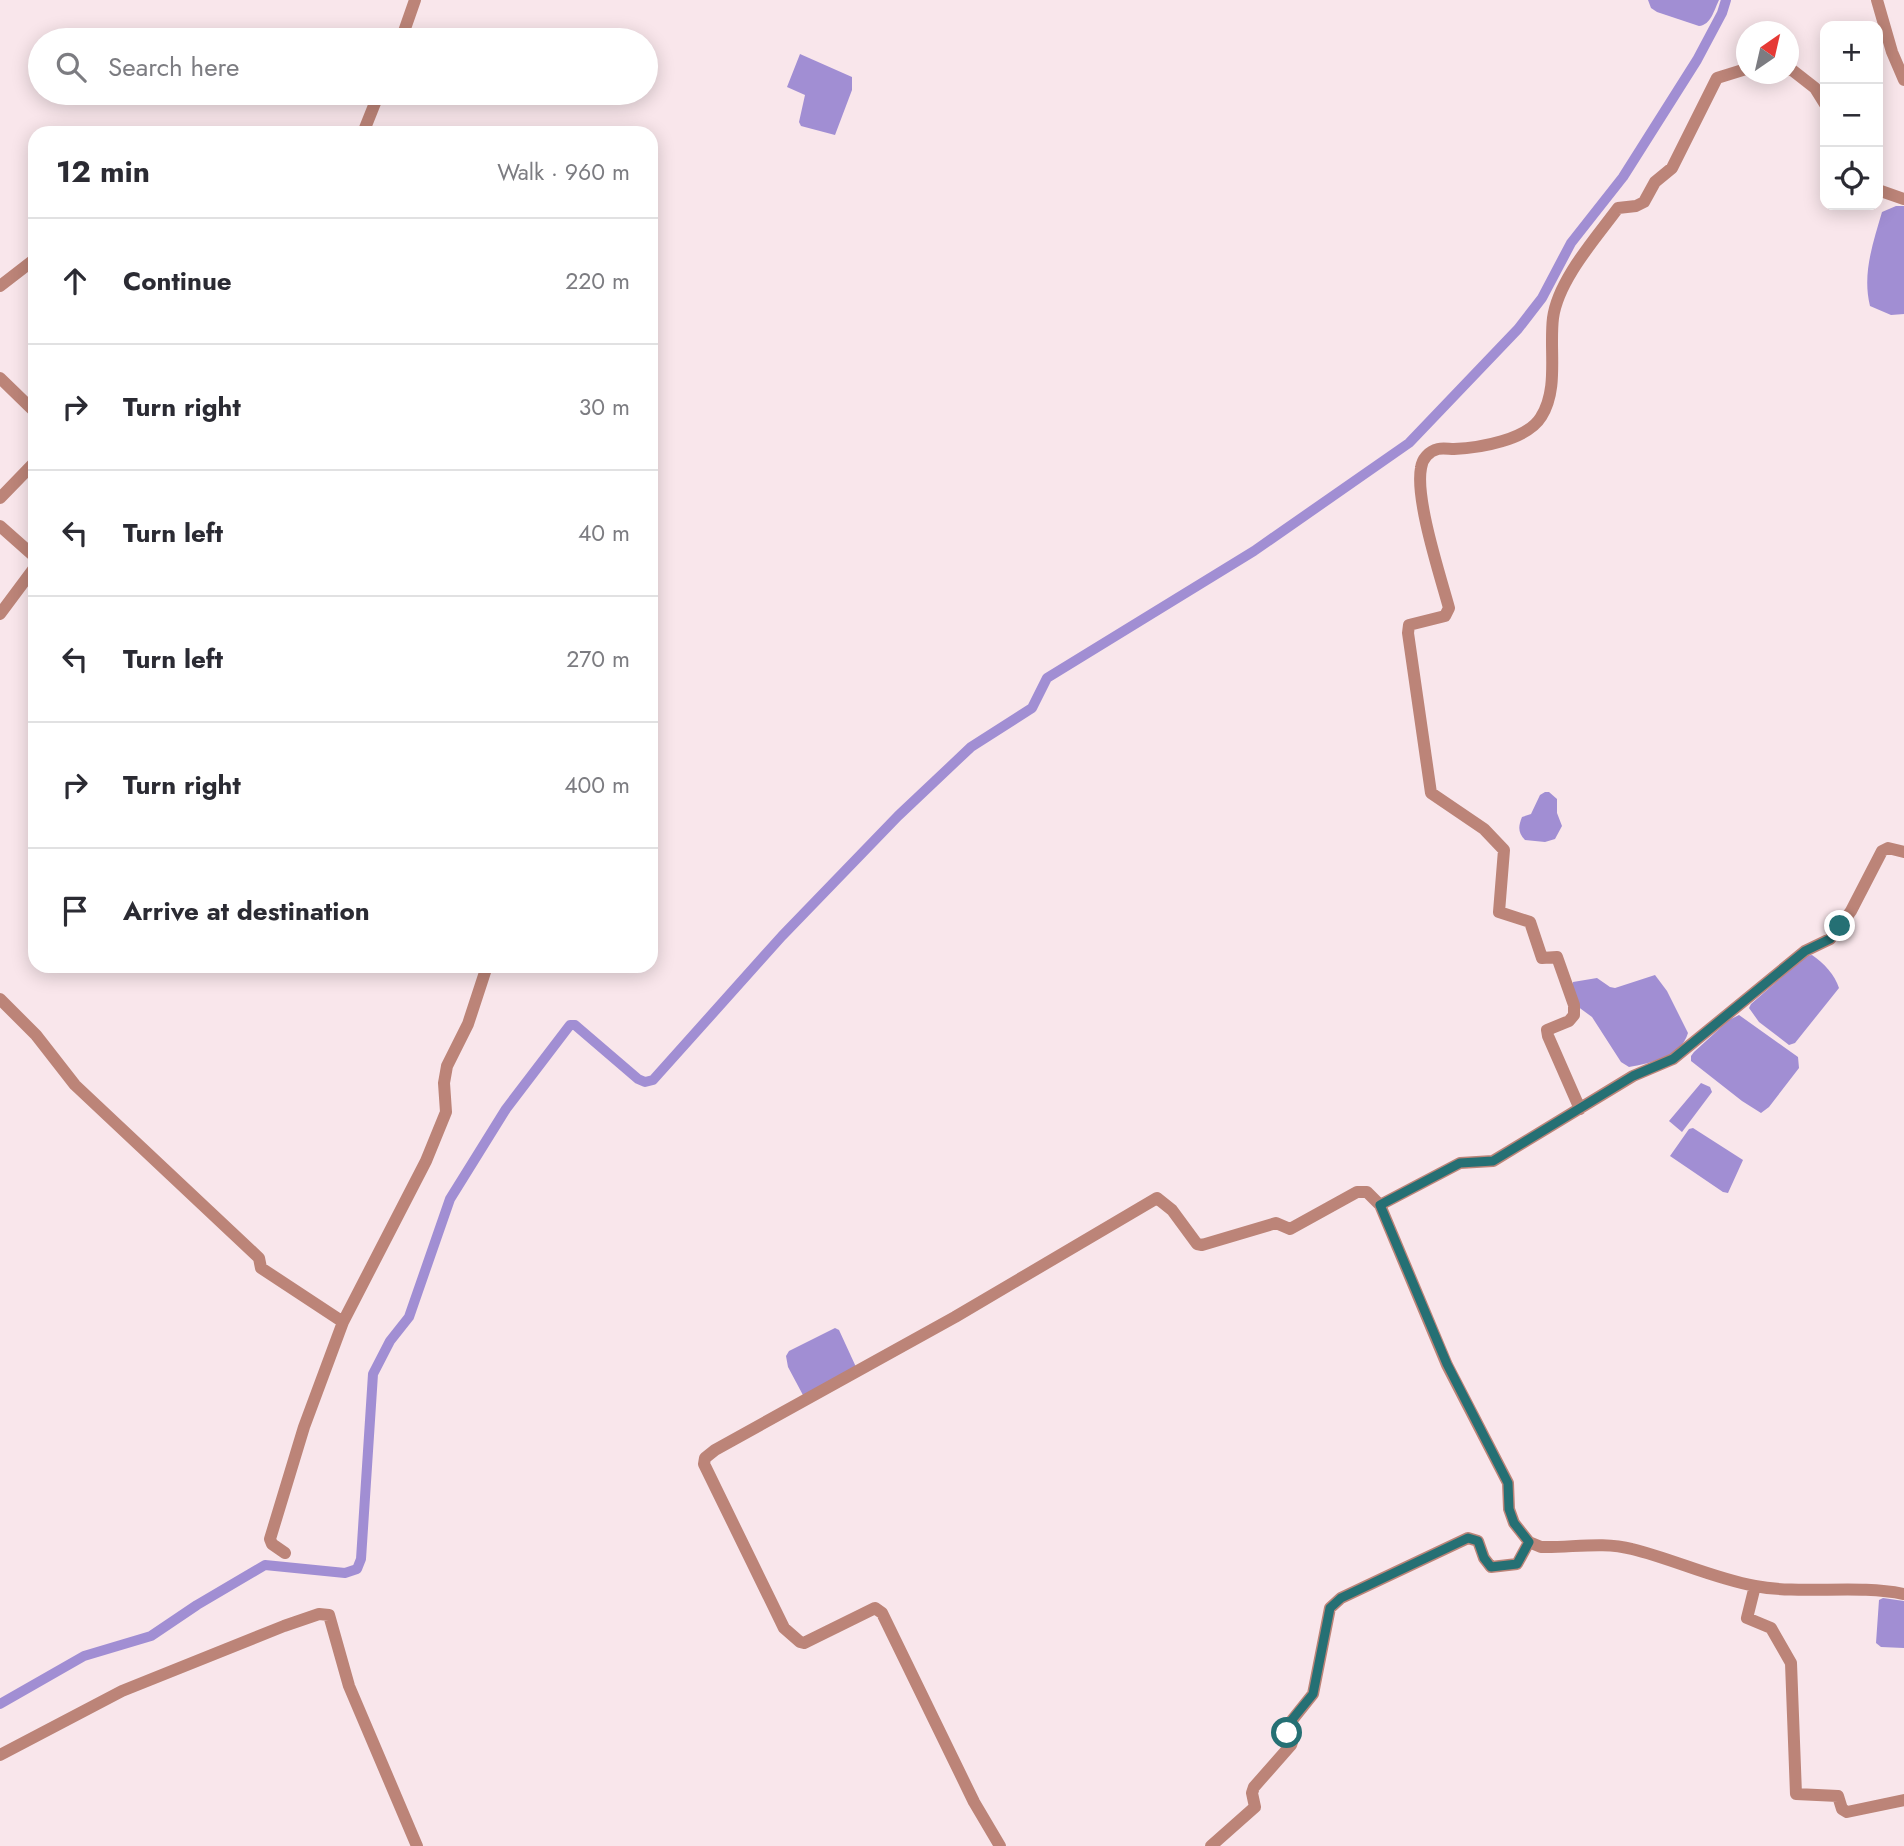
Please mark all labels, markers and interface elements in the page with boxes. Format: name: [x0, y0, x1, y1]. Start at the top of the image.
north arrow: [1736, 21, 1799, 84]
map controls: [1820, 21, 1883, 210]
button: +: [1820, 21, 1883, 84]
search box: [28, 28, 658, 105]
icon: search: [52, 48, 90, 86]
text: Search here: [108, 48, 240, 86]
button: −: [1820, 84, 1883, 147]
button: locate: [1820, 147, 1883, 210]
text: 12 min: [56, 150, 150, 193]
text: Walk · 960 m: [497, 155, 630, 189]
icon: ahead: [56, 262, 94, 300]
text: Continue: [123, 262, 232, 300]
text: 220 m: [565, 264, 630, 298]
icon: right: [56, 388, 94, 426]
text: Turn right: [123, 388, 241, 426]
text: 30 m: [579, 390, 630, 424]
icon: left: [56, 514, 94, 552]
text: Turn left: [123, 514, 223, 552]
text: 40 m: [578, 516, 630, 550]
icon: left: [56, 640, 94, 678]
text: Turn left: [123, 640, 223, 678]
text: 270 m: [566, 642, 630, 676]
icon: right: [56, 766, 94, 804]
text: Turn right: [123, 766, 241, 804]
text: 400 m: [564, 768, 630, 802]
icon: arrive: [56, 892, 94, 930]
text: Arrive at destination: [123, 892, 370, 930]
route end: [1824, 910, 1855, 941]
route start: [1271, 1717, 1302, 1748]

